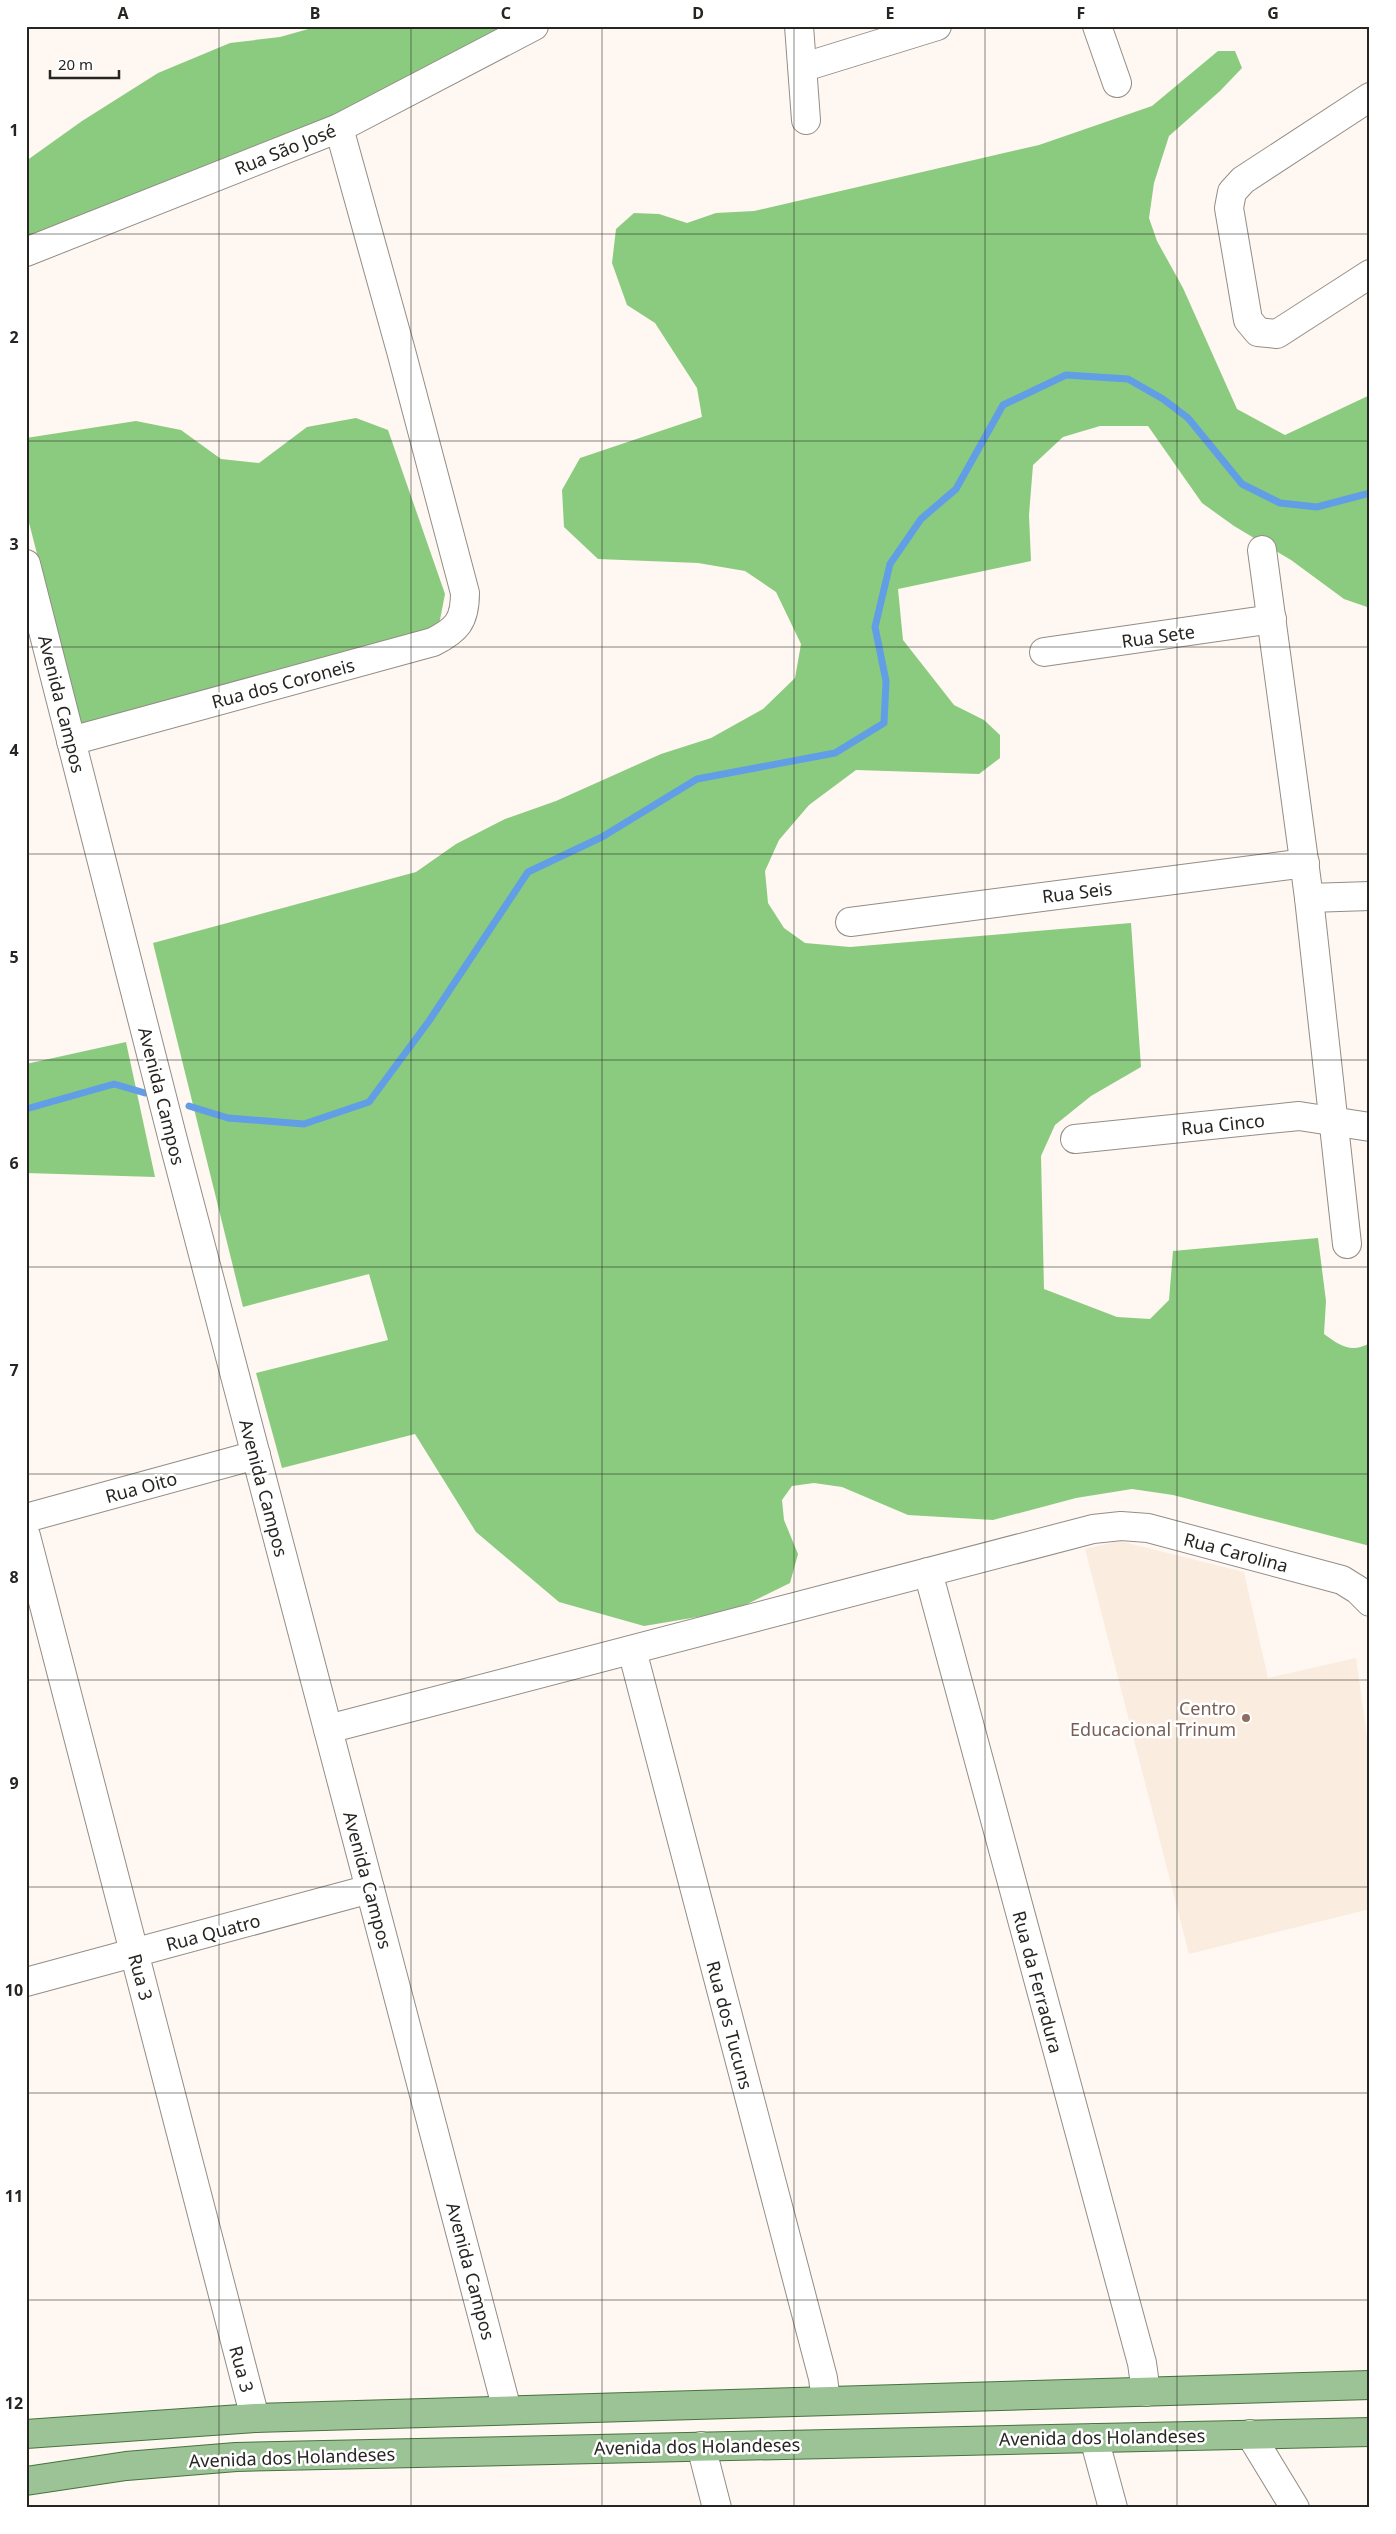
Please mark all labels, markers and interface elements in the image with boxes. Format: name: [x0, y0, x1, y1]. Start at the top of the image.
text: A: [117, 2, 129, 24]
text: B: [310, 2, 320, 24]
text: C: [501, 2, 511, 24]
text: D: [692, 2, 704, 24]
text: E: [886, 2, 895, 24]
text: F: [1077, 2, 1085, 24]
text: G: [1267, 2, 1279, 24]
scale bar: [50, 48, 119, 80]
text: 20 m: [58, 54, 93, 74]
street label: Rua São José: [231, 118, 339, 180]
text: 1: [9, 119, 19, 141]
text: 2: [9, 326, 19, 348]
text: 3: [9, 533, 19, 555]
street label: Rua Sete: [1120, 619, 1196, 653]
street label: Avenida Campos: [33, 633, 91, 775]
street label: Rua dos Coroneis: [209, 652, 357, 714]
text: 4: [9, 739, 19, 761]
street label: Rua Seis: [1041, 876, 1113, 908]
text: 5: [9, 946, 19, 968]
street label: Avenida Campos: [133, 1025, 191, 1167]
street label: Rua Cinco: [1180, 1108, 1266, 1140]
text: 6: [9, 1152, 19, 1174]
text: 7: [9, 1359, 19, 1381]
street label: Avenida Campos: [234, 1417, 294, 1559]
street label: Rua Oito: [103, 1466, 179, 1508]
street label: Rua Carolina: [1181, 1527, 1291, 1577]
text: 8: [9, 1566, 19, 1588]
place label: Centro Educacional Trinum: [1070, 1696, 1236, 1741]
marker: Centro Educacional Trinum: [1240, 1712, 1252, 1724]
text: 9: [9, 1772, 19, 1794]
street label: Avenida Campos: [338, 1809, 398, 1951]
street label: Rua Quatro: [163, 1908, 263, 1956]
street label: Rua da Ferradura: [1007, 1908, 1069, 2056]
street label: Rua 3: [123, 1951, 159, 2003]
street label: Rua dos Tucuns: [701, 1958, 759, 2092]
text: 10: [5, 1979, 23, 2001]
text: 11: [5, 2185, 23, 2207]
street label: Avenida Campos: [441, 2200, 501, 2342]
street label: Rua 3: [224, 2343, 260, 2395]
text: 12: [5, 2392, 23, 2414]
street label: Avenida dos Holandeses: [999, 2423, 1205, 2451]
street label: Avenida dos Holandeses: [594, 2432, 800, 2460]
street label: Avenida dos Holandeses: [188, 2441, 396, 2473]

